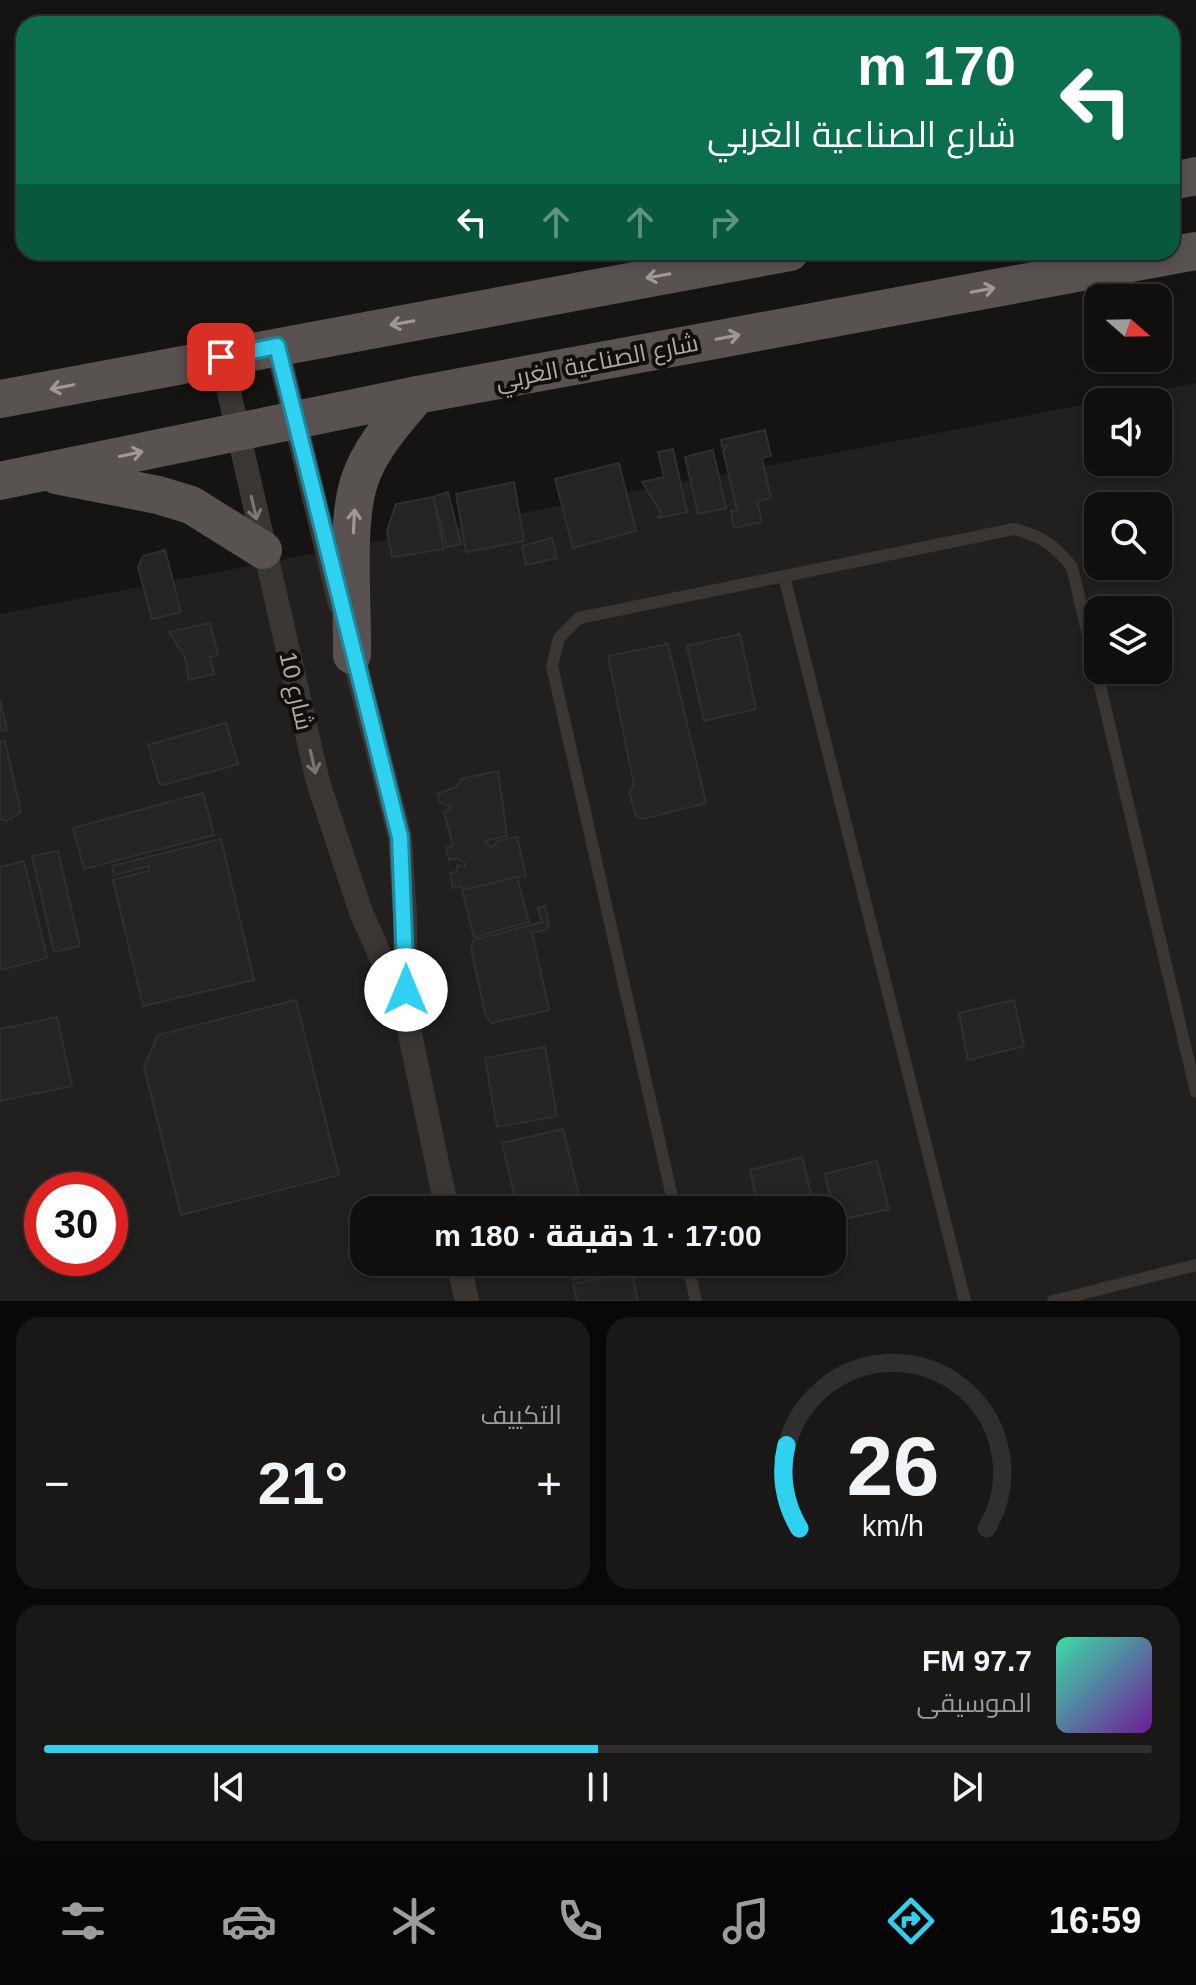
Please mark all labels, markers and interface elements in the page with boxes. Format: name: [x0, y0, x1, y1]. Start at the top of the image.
text: 170 m: [857, 34, 1016, 97]
icon: left: [1044, 48, 1148, 152]
text: شارع الصناعية الغربي: [707, 114, 1016, 155]
icon: left: [450, 200, 494, 244]
icon: ahead: [534, 200, 578, 244]
icon: ahead: [618, 200, 662, 244]
icon: right: [702, 200, 746, 244]
one-way arrow: [646, 270, 671, 285]
one-way arrow: [970, 282, 995, 297]
north arrow: [1084, 284, 1172, 372]
map controls: [1084, 284, 1172, 684]
one-way arrow: [390, 316, 415, 331]
pin: [187, 323, 255, 391]
street label: شارع الصناعية الغربي: [493, 329, 702, 400]
one-way arrow: [714, 329, 740, 344]
icon: arrive: [199, 335, 243, 379]
one-way arrow: [50, 380, 75, 395]
button: sound: [1084, 388, 1172, 476]
one-way arrow: [118, 446, 144, 461]
button: search: [1084, 492, 1172, 580]
one-way arrow: [247, 495, 262, 521]
one-way arrow: [347, 508, 362, 535]
button: layers: [1084, 596, 1172, 684]
street label: شارع 10: [271, 649, 319, 734]
one-way arrow: [306, 748, 321, 774]
position arrow: [364, 948, 448, 1032]
speed limit sign: 30: [24, 1172, 128, 1276]
text: 17:00 · 1 دقيقة · 180 m: [434, 1219, 762, 1252]
text: التكييف: [480, 1400, 562, 1430]
text: 26: [847, 1420, 939, 1513]
text: 21°: [258, 1450, 348, 1517]
text: −: [44, 1459, 70, 1508]
text: +: [536, 1459, 562, 1508]
text: km/h: [862, 1510, 924, 1542]
text: 97.7 FM: [922, 1644, 1032, 1677]
text: الموسيقى: [917, 1688, 1032, 1718]
icon: previous: [207, 1765, 251, 1809]
icon: pause: [576, 1765, 620, 1809]
icon: next: [945, 1765, 989, 1809]
icon: filters: [55, 1893, 111, 1949]
icon: car: [221, 1893, 277, 1949]
icon: climate: [386, 1893, 442, 1949]
icon: phone: [552, 1893, 608, 1949]
icon: music: [718, 1893, 774, 1949]
icon: directions: [883, 1893, 939, 1949]
text: 16:59: [1049, 1900, 1141, 1941]

